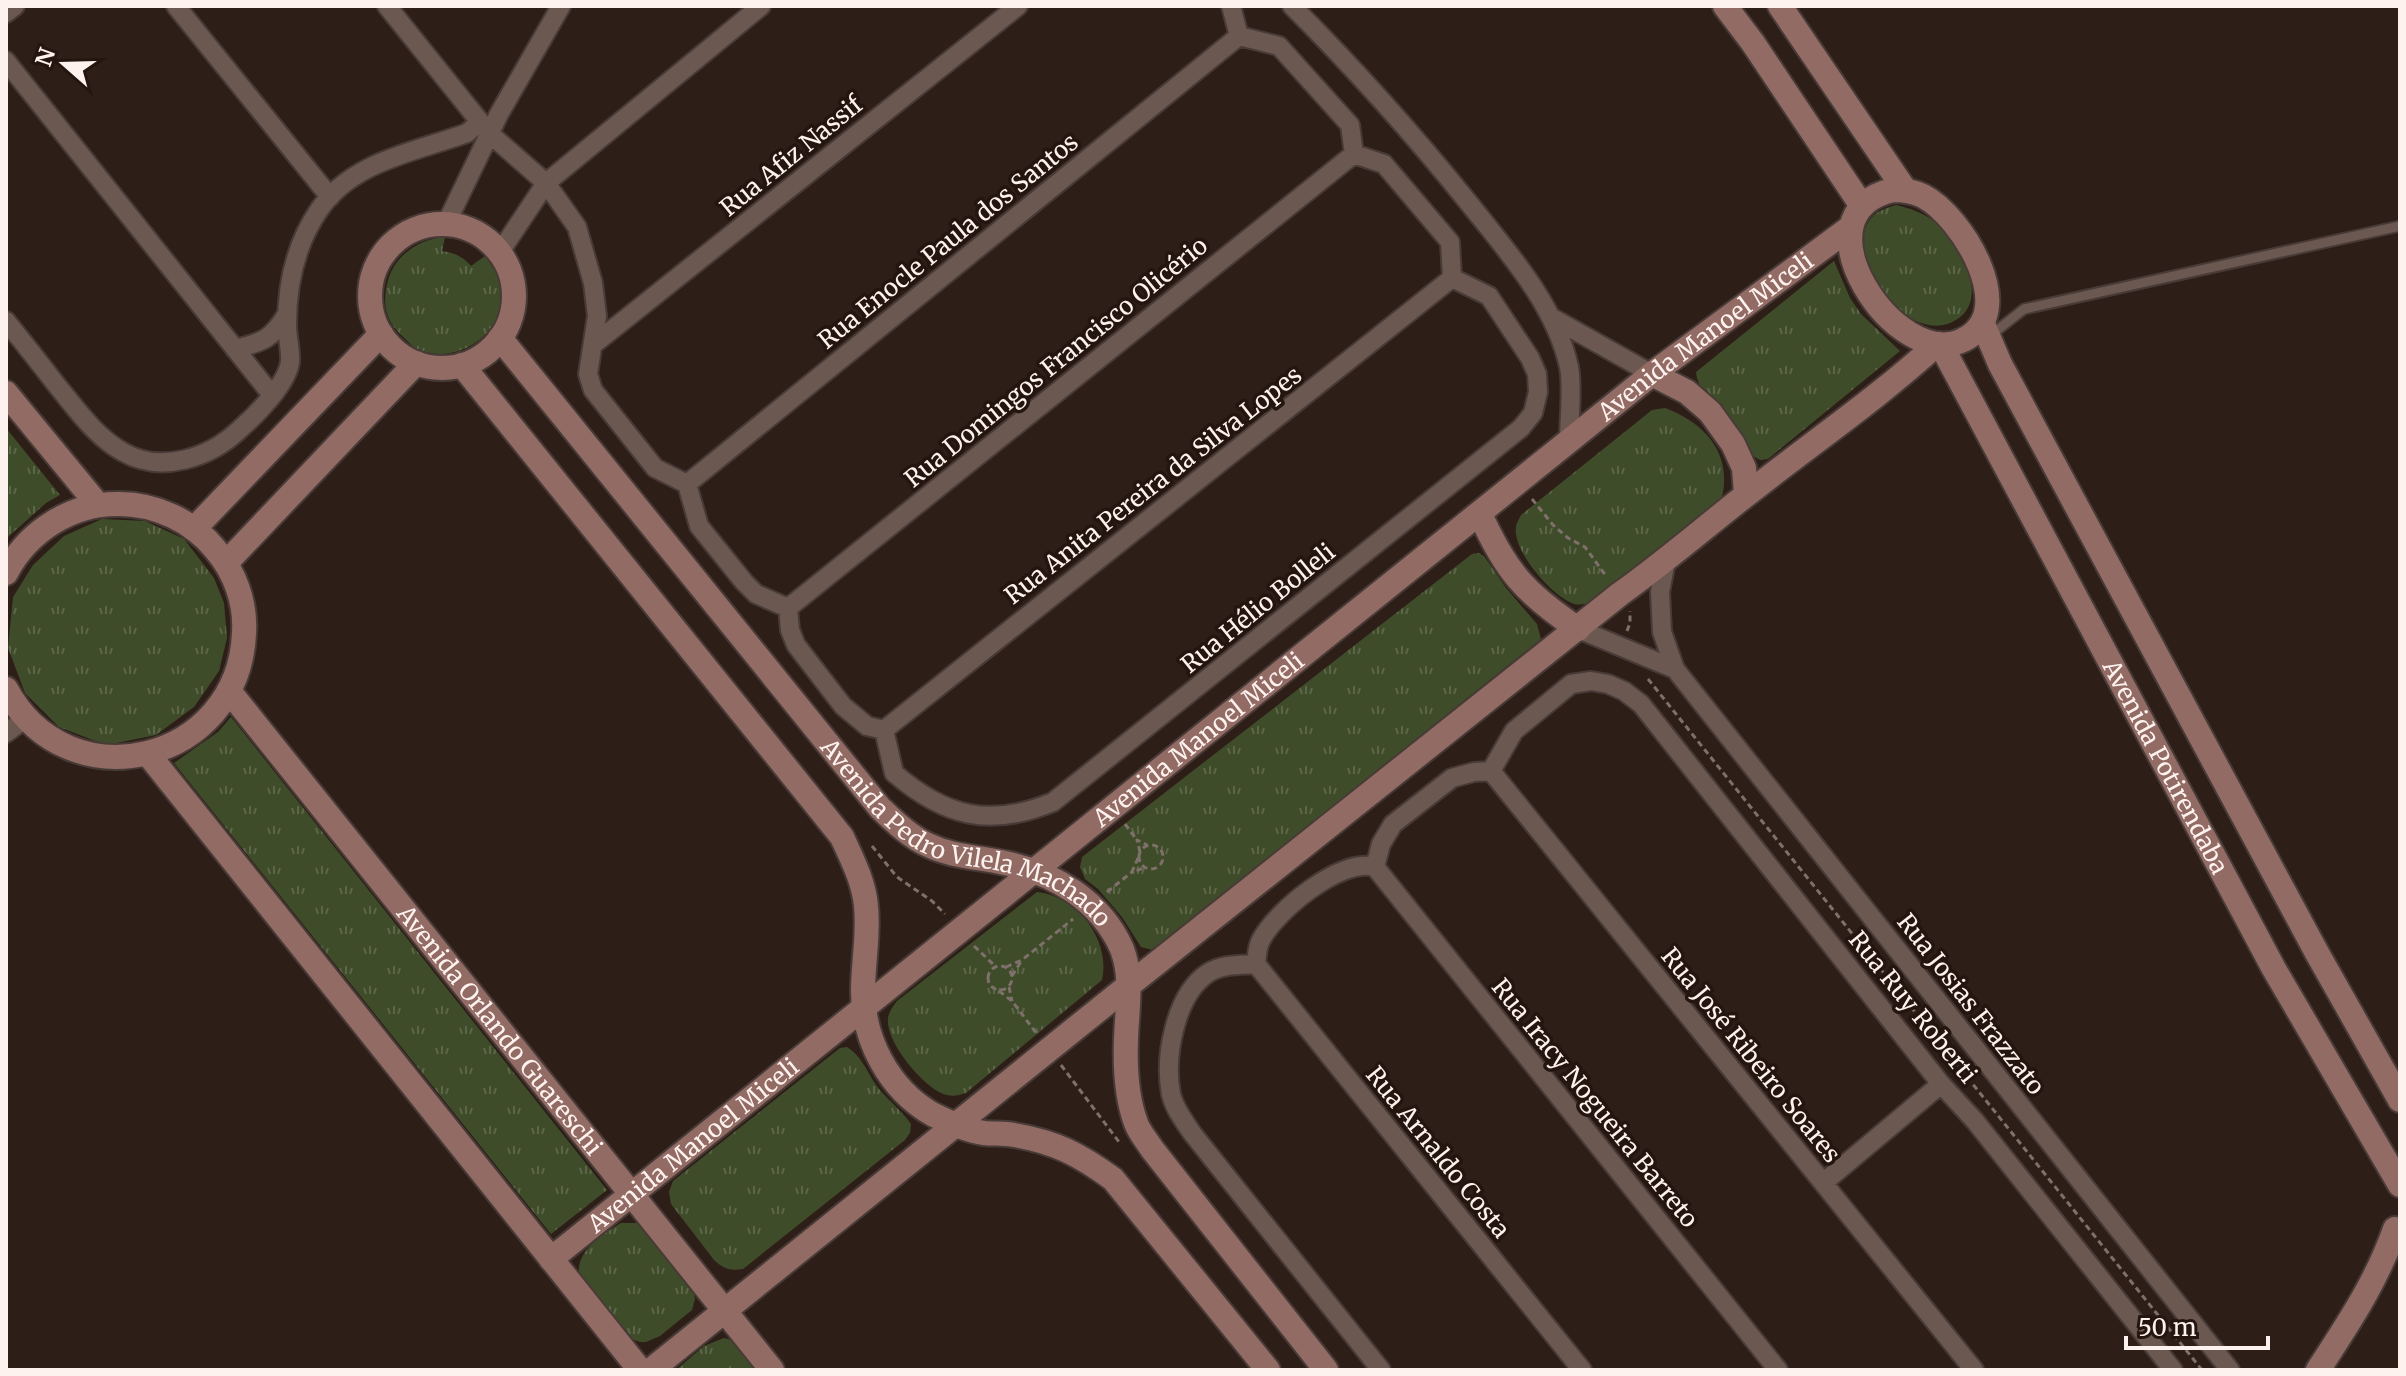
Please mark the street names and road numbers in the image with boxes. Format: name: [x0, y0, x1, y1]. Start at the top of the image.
street label: Rua Afiz Nassif: [714, 89, 869, 223]
street label: Rua Enocle Paula dos Santos: [812, 126, 1084, 356]
street label: Rua Domingos Francisco Olicério: [898, 230, 1214, 494]
street label: Avenida Manoel Miceli: [1590, 245, 1819, 428]
street label: Rua Anita Pereira da Silva Lopes: [998, 359, 1308, 611]
street label: Rua Hélio Bolleli: [1175, 536, 1341, 680]
street label: Avenida Manoel Miceli: [1085, 645, 1310, 834]
street label: Avenida Potirendaba: [2096, 653, 2236, 879]
street label: Avenida Pedro Vilela Machado: [814, 731, 1119, 933]
street label: Avenida Orlando Guareschi: [390, 898, 610, 1162]
street label: Rua Josias Frazzato: [1891, 907, 2051, 1101]
street label: Rua Ruy Roberti: [1842, 925, 1984, 1090]
street label: Rua José Ribeiro Soares: [1655, 941, 1847, 1169]
street label: Rua Iracy Nogueira Barreto: [1485, 972, 1705, 1234]
street label: Avenida Manoel Miceli: [580, 1051, 805, 1240]
street label: Rua Arnaldo Costa: [1359, 1060, 1517, 1244]

